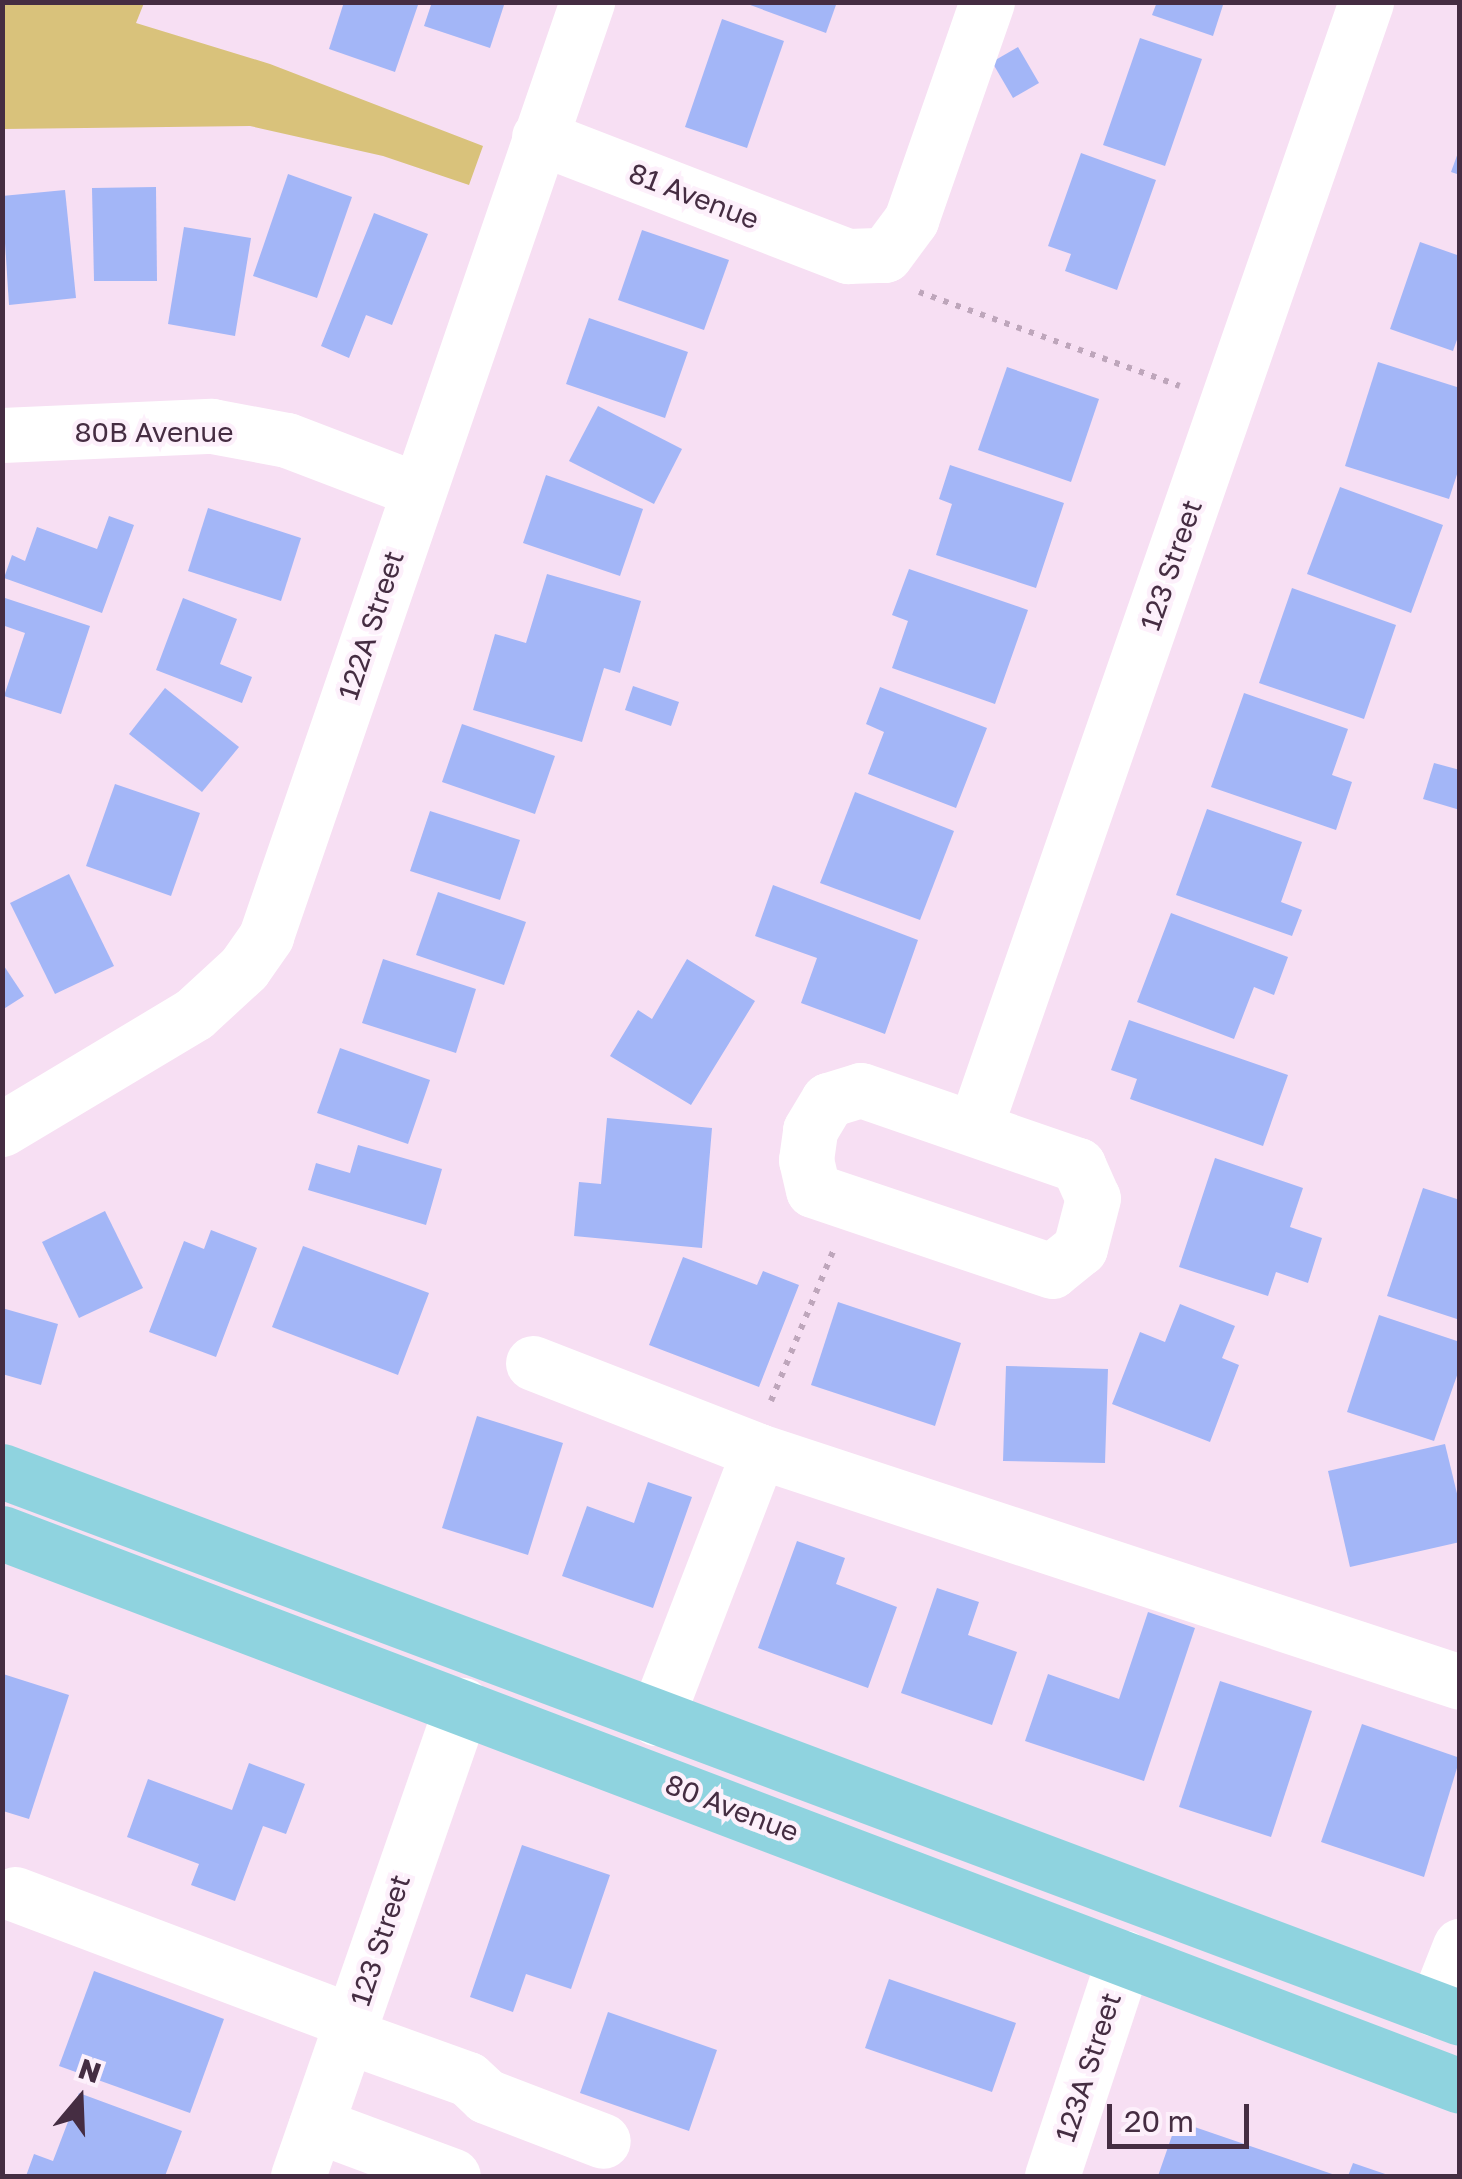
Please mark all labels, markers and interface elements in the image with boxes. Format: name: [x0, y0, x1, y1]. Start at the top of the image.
street label: 81 Avenue: [624, 156, 764, 236]
street label: 80B Avenue: [74, 415, 234, 449]
street label: 123 Street: [1133, 495, 1209, 635]
street label: 122A Street: [331, 546, 411, 704]
street label: 80 Avenue: [660, 1767, 804, 1849]
street label: 123 Street: [343, 1870, 417, 2010]
street label: 123A Street: [1048, 1988, 1128, 2146]
north arrow: [30, 2049, 130, 2149]
text: N: [74, 2051, 105, 2089]
scale bar: [1112, 2084, 1254, 2146]
text: 20 m: [1124, 2103, 1194, 2139]

